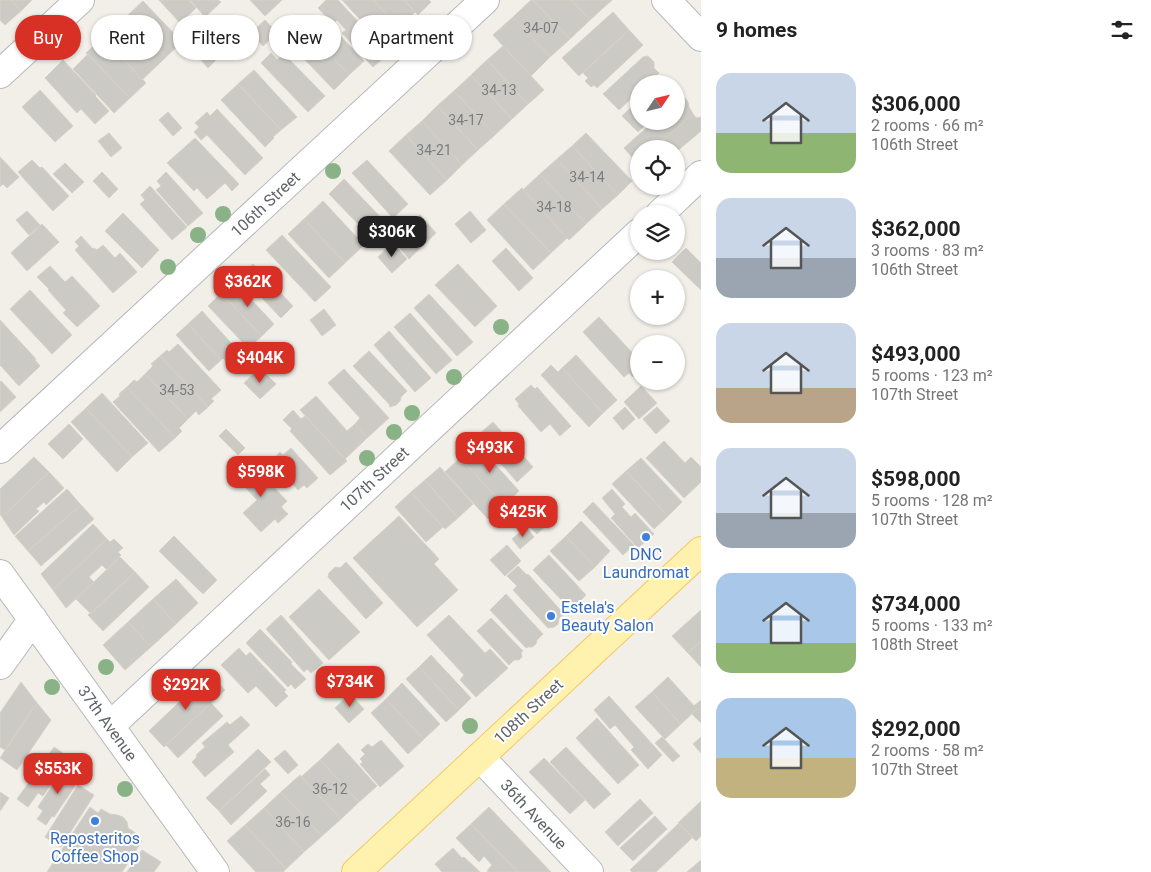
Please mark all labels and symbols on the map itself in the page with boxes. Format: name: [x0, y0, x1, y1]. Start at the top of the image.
house number: 34-07: [523, 20, 559, 36]
north arrow: [630, 75, 685, 130]
house number: 34-13: [481, 82, 517, 98]
house number: 34-17: [448, 112, 484, 128]
house number: 34-21: [416, 142, 452, 158]
street label: 106th Street: [227, 168, 304, 241]
house number: 34-14: [569, 169, 605, 185]
house number: 34-18: [536, 199, 572, 215]
pin: $306K: [357, 216, 427, 258]
pin: $362K: [213, 266, 283, 308]
pin: $404K: [225, 342, 295, 384]
house number: 34-53: [159, 382, 195, 398]
pin: $493K: [455, 432, 525, 474]
street label: 107th Street: [336, 443, 413, 516]
pin: $598K: [226, 456, 296, 498]
pin: $425K: [488, 496, 558, 538]
marker: DNC Laundromat: [640, 531, 652, 543]
place label: DNC Laundromat: [603, 545, 689, 582]
place label: Estela's Beauty Salon: [561, 598, 654, 635]
marker: Estela's Beauty Salon: [545, 610, 557, 622]
pin: $734K: [315, 666, 385, 708]
pin: $292K: [151, 668, 221, 711]
street label: 108th Street: [490, 675, 567, 748]
street label: 37th Avenue: [74, 682, 141, 765]
pin: $553K: [23, 752, 93, 795]
street label: 36th Avenue: [497, 776, 571, 853]
house number: 36-12: [312, 781, 348, 797]
house number: 36-16: [275, 814, 311, 830]
marker: Reposteritos Coffee Shop: [89, 815, 101, 827]
place label: Reposteritos Coffee Shop: [50, 829, 140, 866]

